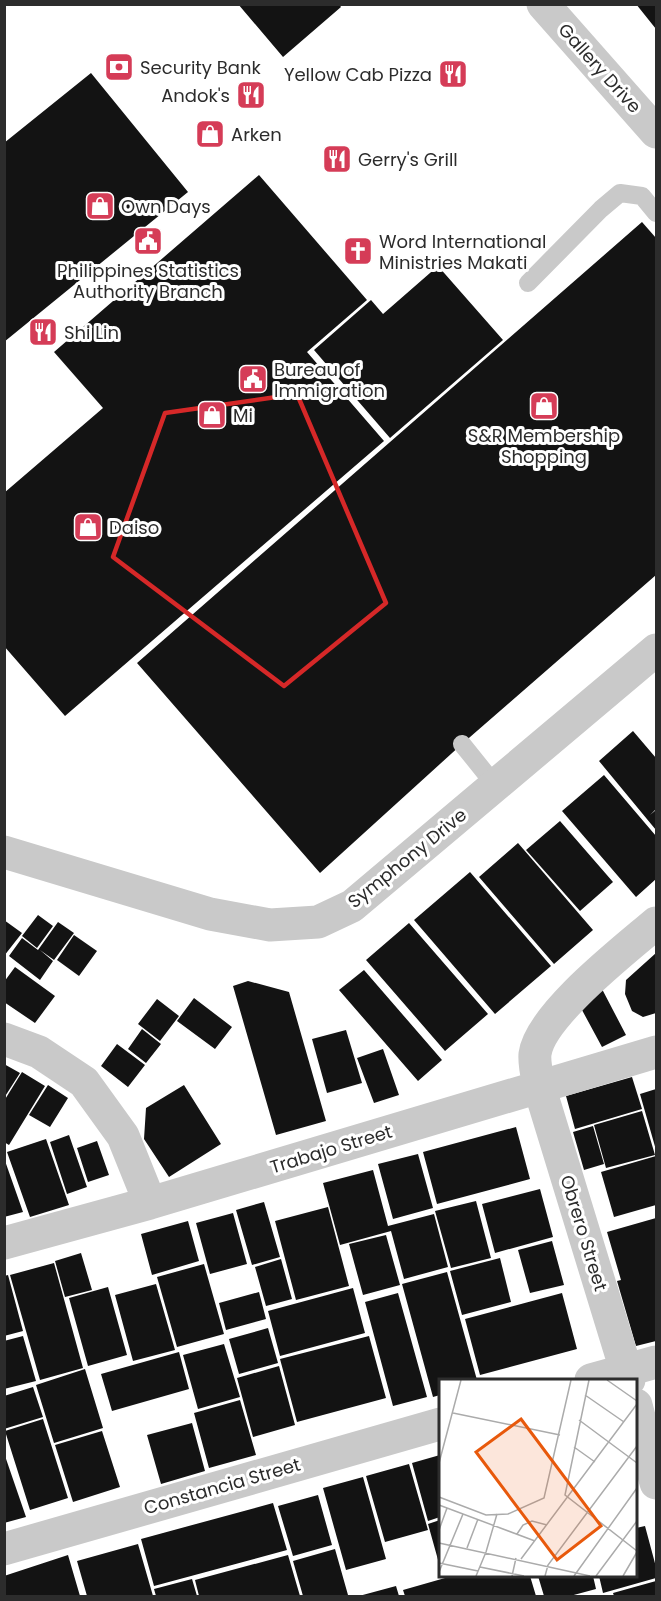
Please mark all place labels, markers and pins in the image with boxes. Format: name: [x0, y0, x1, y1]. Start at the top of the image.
bank icon: Security Bank: [103, 51, 135, 83]
place label: Security Bank: [140, 55, 262, 80]
restaurant icon: Yellow Cab Pizza: [437, 58, 469, 90]
place label: Yellow Cab Pizza: [284, 62, 432, 87]
restaurant icon: Andok's: [235, 79, 267, 111]
place label: Andok's: [161, 83, 230, 108]
shop icon: Arken: [194, 118, 226, 150]
place label: Arken: [231, 122, 282, 147]
restaurant icon: Gerry's Grill: [321, 143, 353, 175]
place label: Gerry's Grill: [358, 147, 458, 172]
shop icon: Own Days: [84, 190, 116, 222]
place label: Own Days: [121, 194, 211, 219]
public building icon: Philippines Statistics Authority Branch: [132, 225, 164, 257]
place label: Word International Ministries Makati: [379, 229, 546, 275]
church icon: Word International Ministries Makati: [342, 235, 374, 267]
place label: Philippines Statistics Authority Branch: [57, 258, 239, 304]
restaurant icon: Shi Lin: [27, 316, 59, 348]
place label: Shi Lin: [64, 320, 119, 345]
place label: Bureau of Immigration: [274, 357, 385, 403]
public building icon: Bureau of Immigration: [237, 363, 269, 395]
shop icon: S&R Membership Shopping: [528, 390, 560, 422]
shop icon: Mi: [196, 399, 228, 431]
place label: Mi: [233, 403, 253, 428]
place label: S&R Membership Shopping: [468, 423, 620, 469]
shop icon: Daiso: [72, 511, 104, 543]
place label: Daiso: [109, 515, 159, 540]

